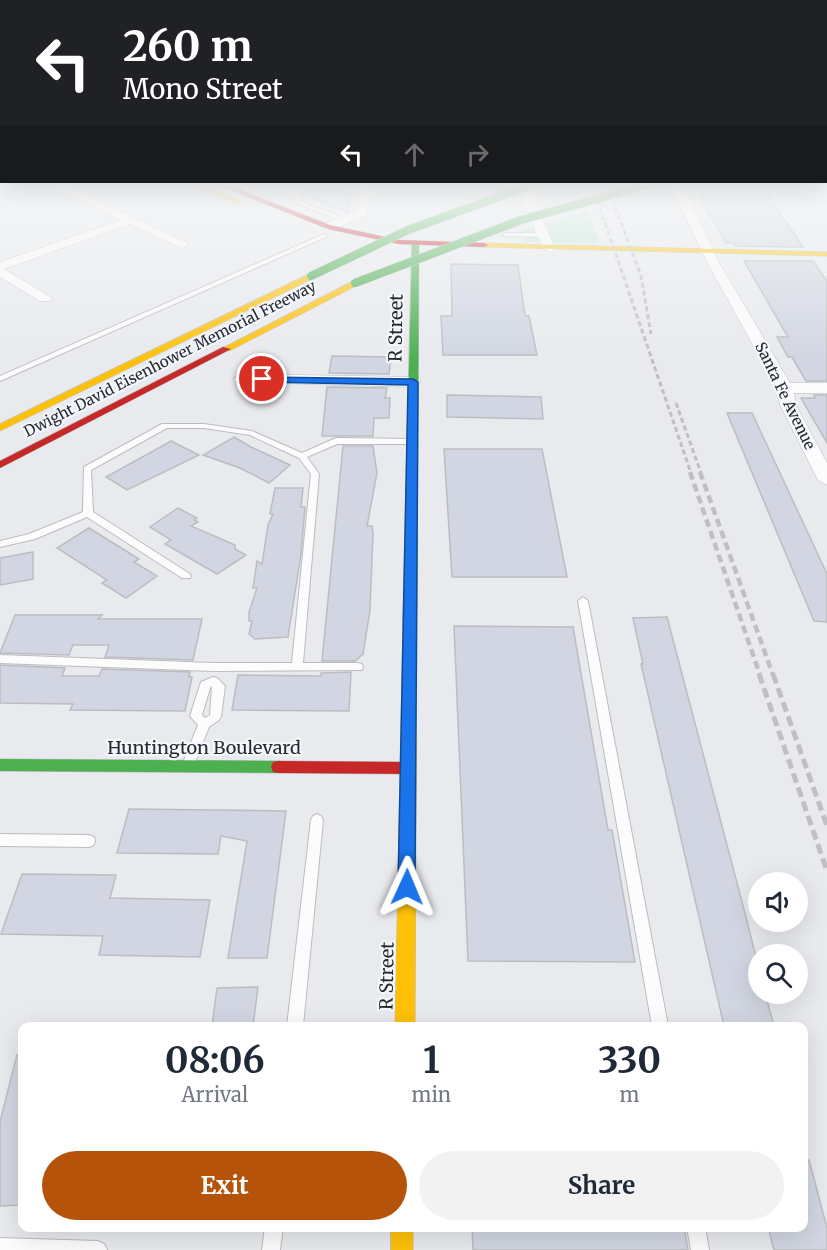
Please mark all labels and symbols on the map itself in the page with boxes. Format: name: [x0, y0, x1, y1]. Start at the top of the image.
street label: Dwight David Eisenhower Memorial Freeway: [20, 276, 319, 441]
street label: R Street: [383, 294, 408, 362]
street label: Santa Fe Avenue: [751, 339, 820, 453]
pin: [236, 353, 287, 404]
street label: Huntington Boulevard: [107, 736, 301, 759]
position arrow: [375, 855, 439, 919]
street label: R Street: [374, 942, 399, 1010]

